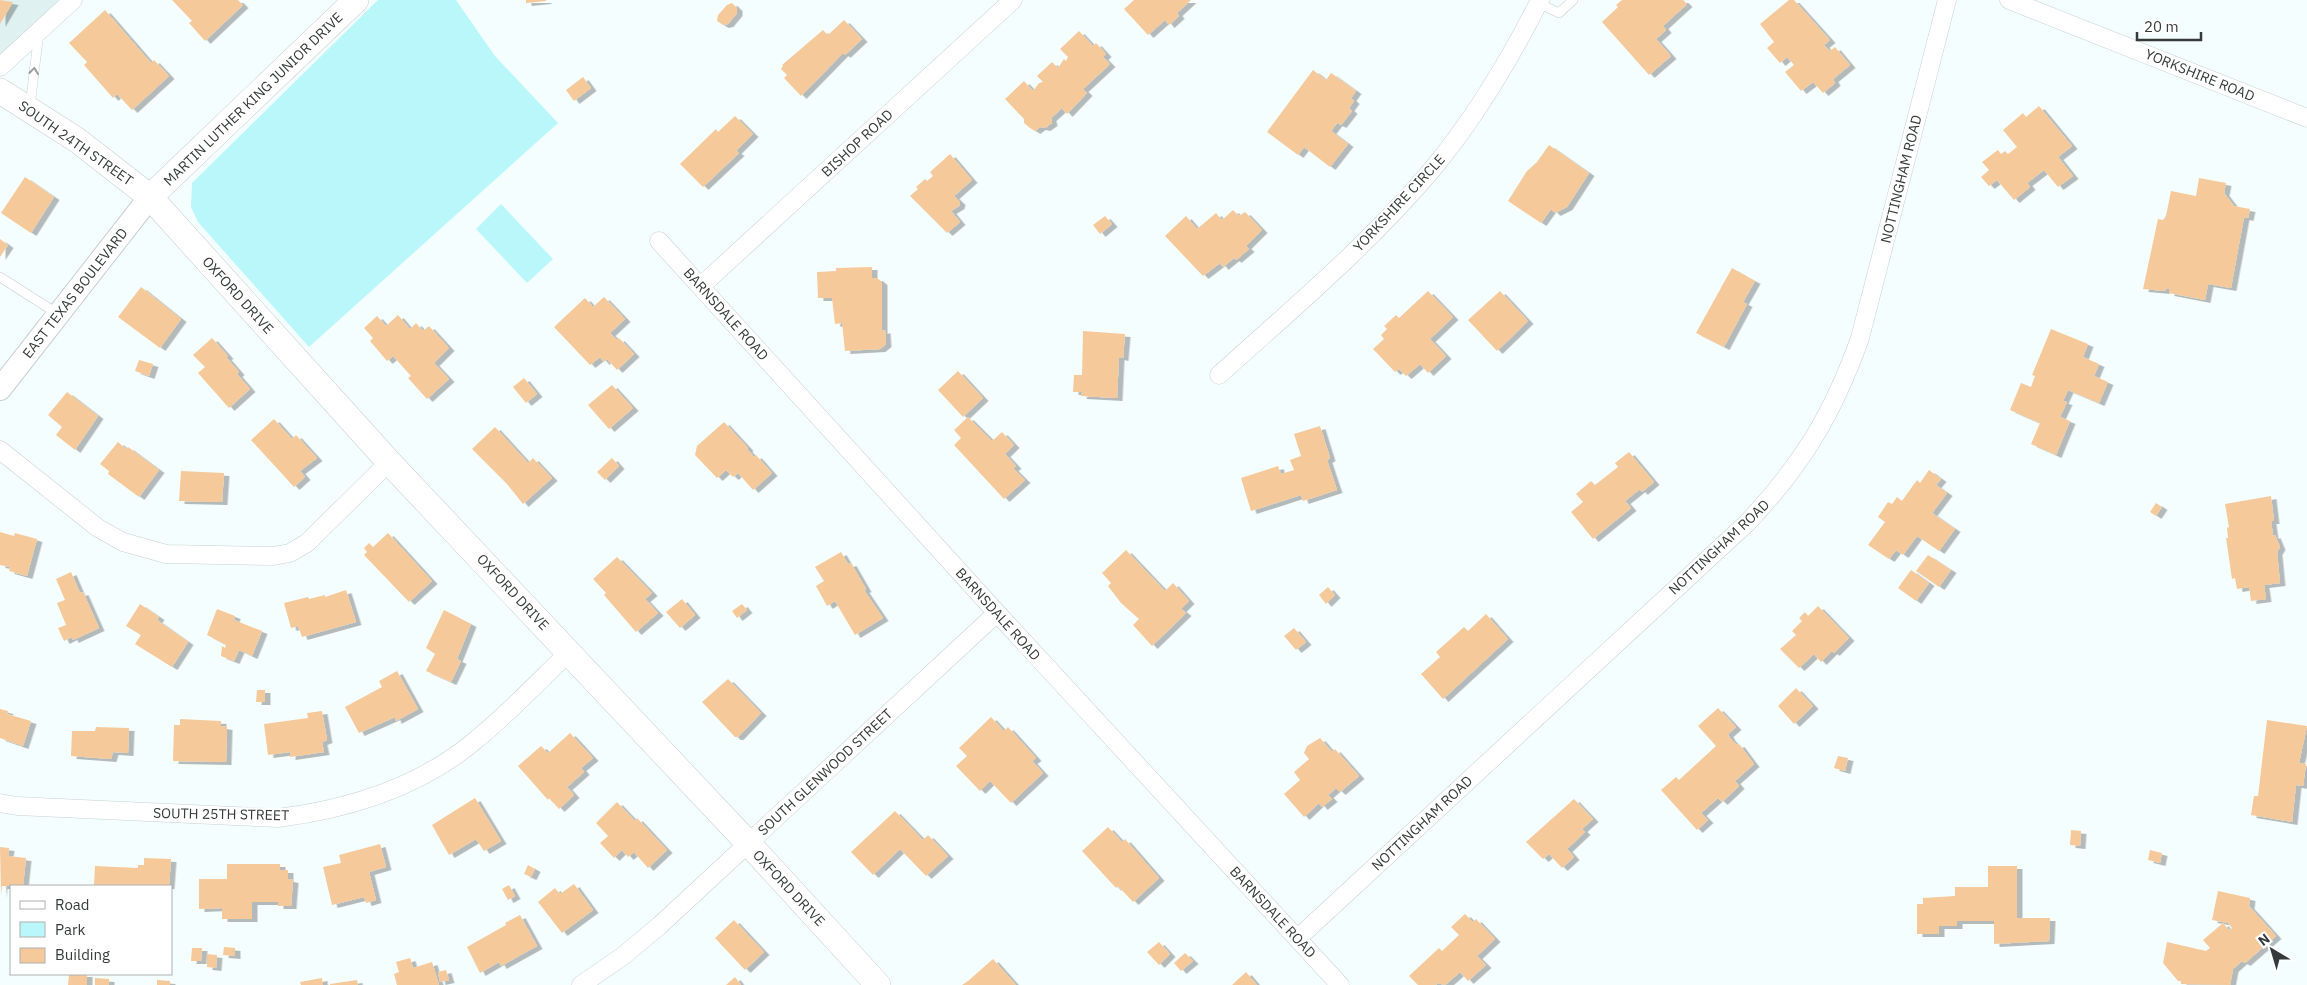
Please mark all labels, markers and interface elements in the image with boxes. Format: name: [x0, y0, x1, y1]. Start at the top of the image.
street label: MARTIN LUTHER KING JUNIOR DRIVE: [160, 8, 346, 190]
scale bar: [2137, 10, 2201, 42]
text: 20 m: [2144, 17, 2179, 36]
street label: YORKSHIRE ROAD: [2143, 45, 2257, 105]
one-way arrow: [28, 66, 39, 74]
street label: SOUTH 24TH STREET: [15, 97, 137, 189]
street label: BISHOP ROAD: [817, 105, 897, 181]
street label: NOTTINGHAM ROAD: [1876, 113, 1926, 245]
street label: YORKSHIRE CIRCLE: [1349, 151, 1449, 255]
street label: EAST TEXAS BOULEVARD: [19, 224, 131, 362]
street label: OXFORD DRIVE: [198, 253, 278, 337]
street label: BARNSDALE ROAD: [680, 264, 772, 364]
street label: NOTTINGHAM ROAD: [1665, 496, 1773, 598]
street label: OXFORD DRIVE: [473, 550, 553, 634]
street label: BARNSDALE ROAD: [952, 564, 1044, 664]
street label: SOUTH GLENWOOD STREET: [754, 705, 896, 839]
street label: NOTTINGHAM ROAD: [1368, 772, 1476, 874]
street label: SOUTH 25TH STREET: [153, 804, 289, 824]
street label: OXFORD DRIVE: [749, 846, 829, 930]
street label: BARNSDALE ROAD: [1226, 863, 1320, 961]
legend: [10, 885, 172, 975]
text: Road: [55, 895, 90, 914]
text: Park: [55, 920, 85, 939]
north arrow: [2247, 925, 2297, 975]
text: N: [2254, 930, 2274, 950]
text: Building: [55, 945, 110, 964]

